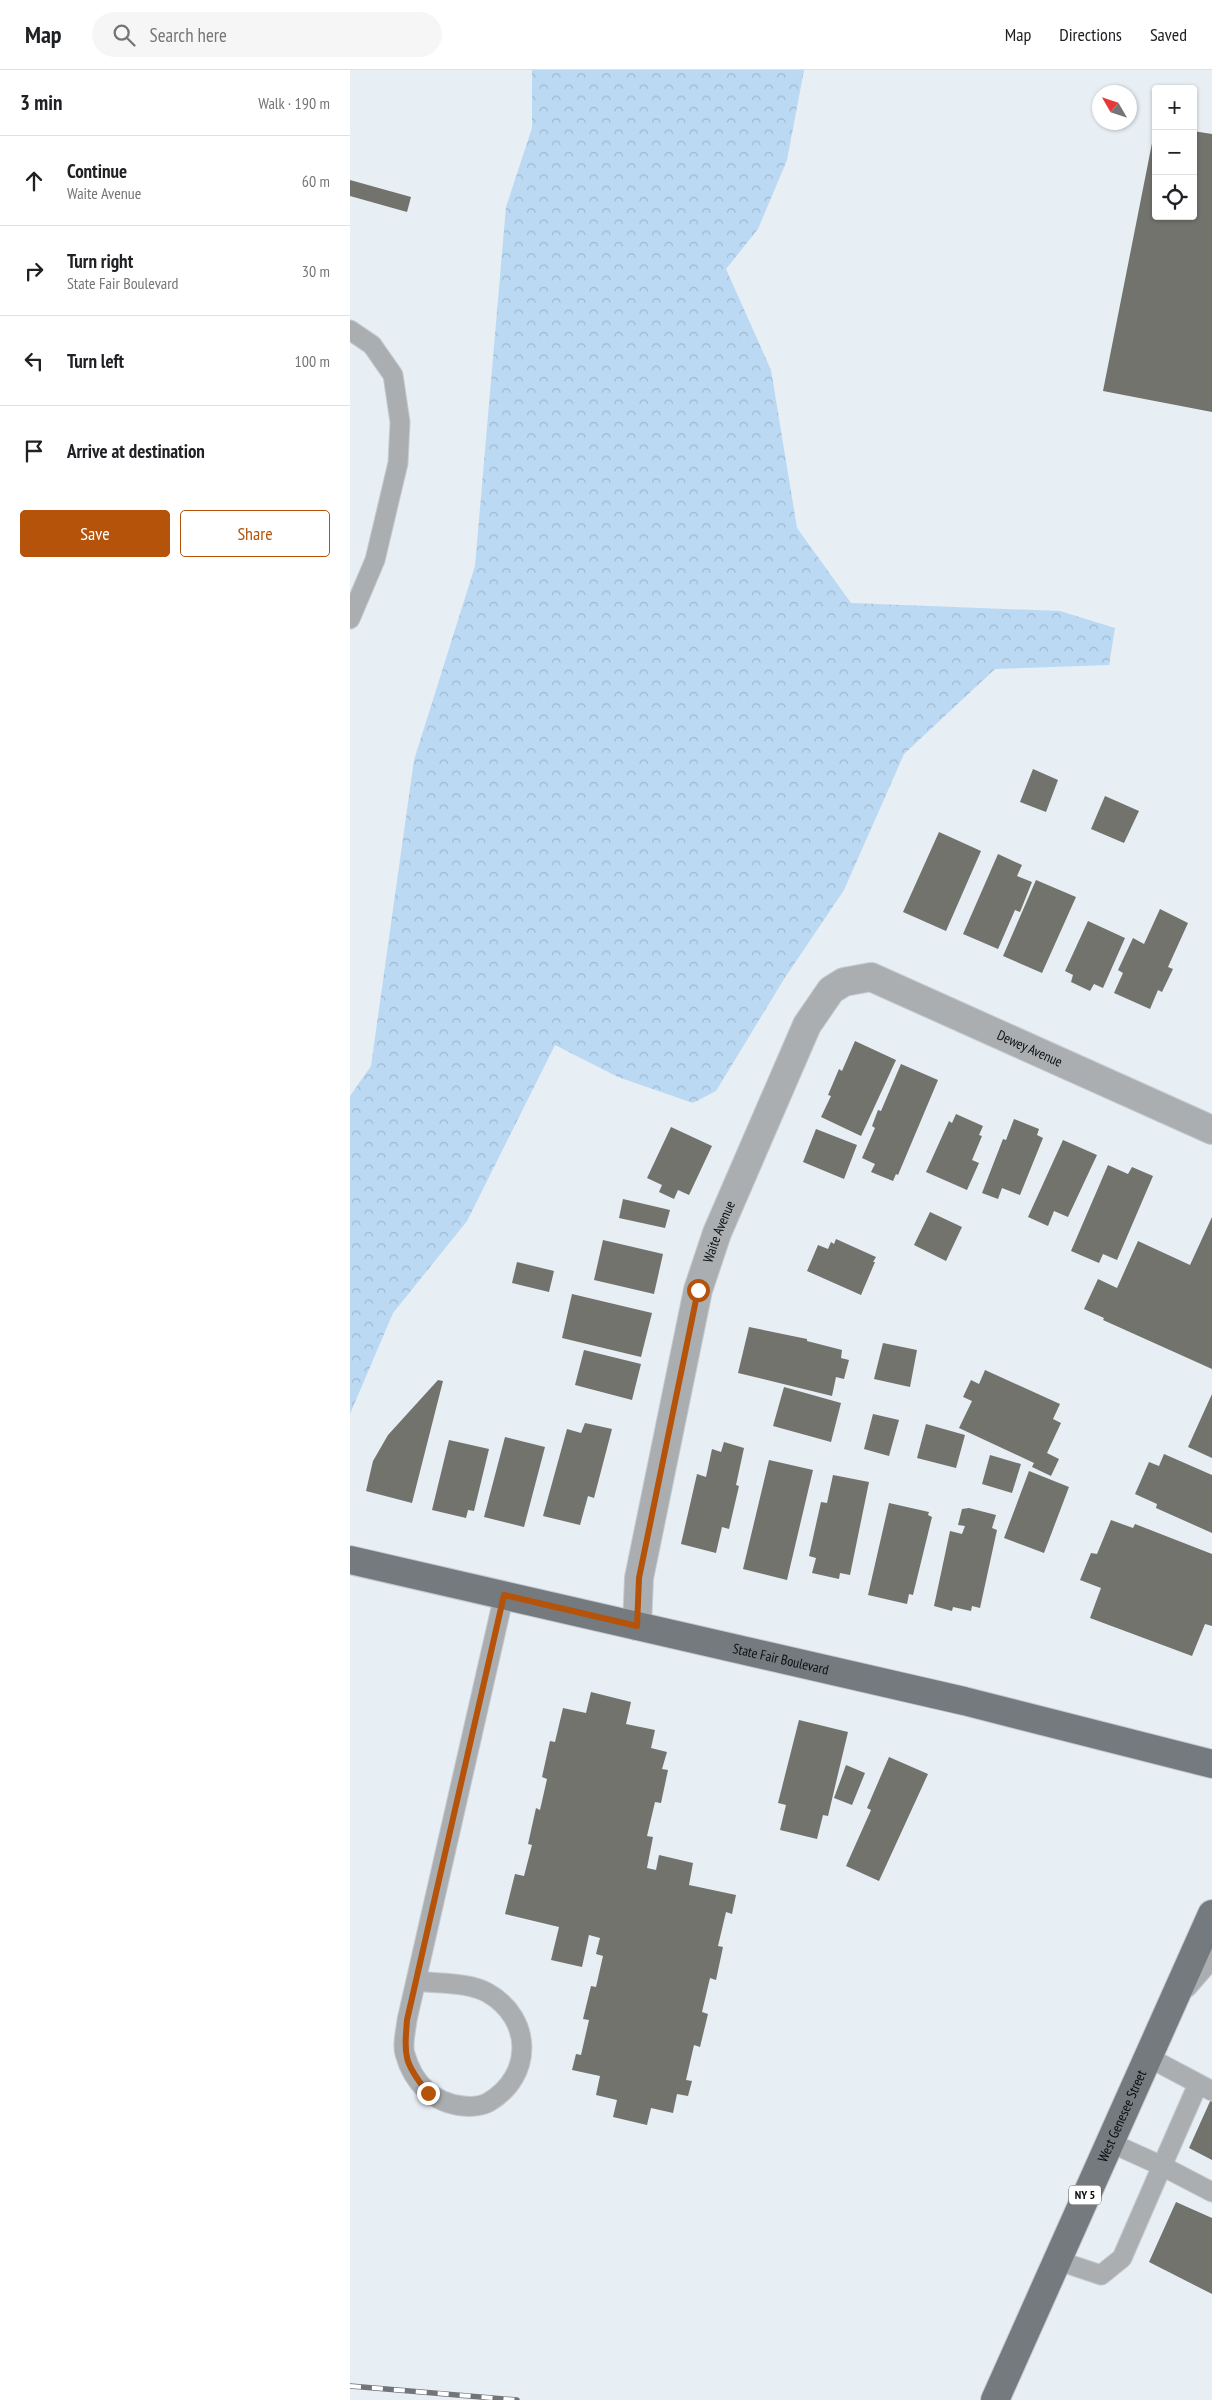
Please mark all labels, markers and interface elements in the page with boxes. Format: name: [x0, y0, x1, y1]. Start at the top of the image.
search box: [92, 12, 442, 57]
text: Map: [25, 19, 62, 50]
icon: search: [110, 21, 138, 49]
text: Search here: [150, 23, 227, 47]
text: Map: [1005, 23, 1031, 46]
text: Directions: [1059, 23, 1122, 46]
text: Saved: [1150, 23, 1187, 46]
north arrow: [1092, 85, 1137, 130]
map controls: [1152, 85, 1197, 220]
button: +: [1152, 85, 1197, 130]
text: 3 min: [20, 89, 62, 116]
text: Walk · 190 m: [258, 93, 330, 113]
button: −: [1152, 130, 1197, 175]
text: Continue: [67, 159, 127, 183]
icon: ahead: [20, 167, 48, 195]
text: 60 m: [302, 171, 330, 191]
button: locate: [1152, 175, 1197, 220]
text: Waite Avenue: [67, 183, 141, 203]
text: Turn right: [67, 249, 133, 273]
icon: right: [20, 257, 48, 285]
text: 30 m: [302, 261, 330, 281]
text: State Fair Boulevard: [67, 273, 179, 293]
icon: left: [20, 347, 48, 375]
text: Turn left: [67, 349, 124, 373]
text: 100 m: [295, 351, 330, 371]
icon: arrive: [20, 437, 48, 465]
text: Arrive at destination: [67, 439, 205, 463]
button: Save: [20, 510, 170, 557]
button: Share: [180, 510, 330, 557]
street label: Dewey Avenue: [994, 1026, 1065, 1071]
street label: Waite Avenue: [699, 1198, 739, 1265]
route start: [687, 1279, 710, 1302]
street label: State Fair Boulevard: [731, 1639, 830, 1679]
street label: West Genesee Street: [1093, 2067, 1150, 2165]
route end: [417, 2082, 440, 2105]
road number: NY 5: [1069, 2186, 1101, 2204]

